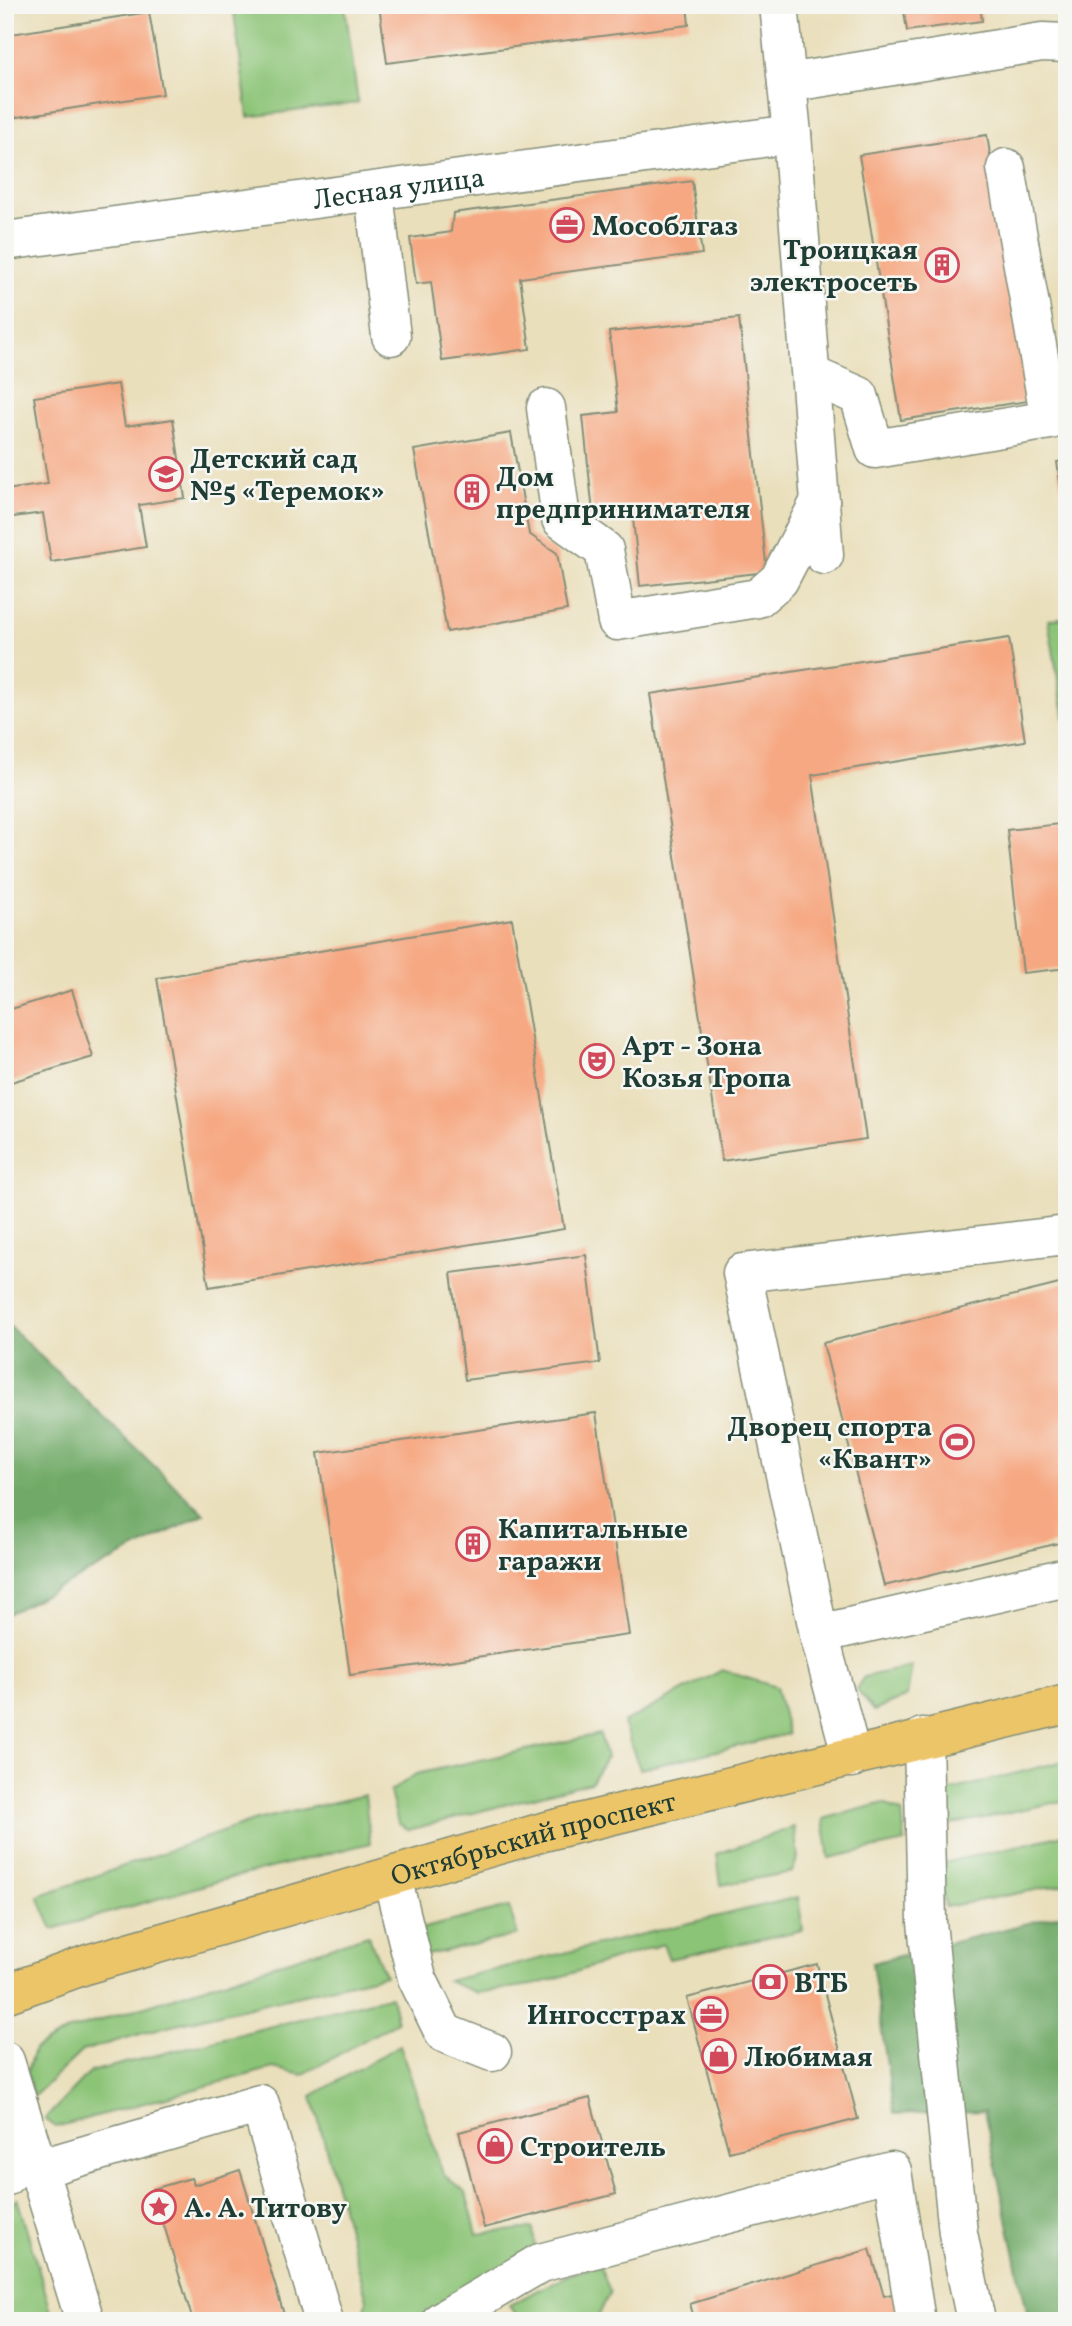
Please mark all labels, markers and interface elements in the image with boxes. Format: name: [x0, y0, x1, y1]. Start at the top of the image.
street label: Лесная улица: [310, 159, 487, 221]
office icon: Мособлгаз: [548, 206, 586, 244]
place label: Мособлгаз: [592, 208, 738, 247]
place label: Троицкая электросеть: [750, 232, 918, 303]
building icon: Троицкая электросеть: [923, 246, 961, 284]
place label: Детский сад №5 «Теремок»: [190, 441, 385, 512]
school or university icon: Детский сад №5 «Теремок»: [147, 455, 185, 493]
place label: Дом предпринимателя: [496, 459, 750, 530]
building icon: Дом предпринимателя: [453, 473, 491, 511]
place label: Арт - Зона Козья Тропа: [622, 1028, 791, 1099]
theatre icon: Арт - Зона Козья Тропа: [578, 1042, 616, 1080]
place label: Дворец спорта «Квант»: [727, 1409, 932, 1480]
sports icon: Дворец спорта «Квант»: [938, 1423, 976, 1461]
place label: Капитальные гаражи: [498, 1511, 688, 1582]
building icon: Капитальные гаражи: [454, 1525, 492, 1563]
street label: Октябрьский проспект: [386, 1783, 680, 1897]
bank icon: ВТБ: [751, 1963, 789, 2001]
place label: ВТБ: [794, 1965, 848, 2004]
office icon: Ингосстрах: [692, 1995, 730, 2033]
place label: Ингосстрах: [527, 1997, 686, 2036]
shop icon: Любимая: [700, 2037, 738, 2075]
place label: Любимая: [744, 2039, 873, 2078]
shop icon: Строитель: [476, 2127, 514, 2165]
place label: Строитель: [520, 2129, 666, 2168]
place icon: А. А. Титову: [140, 2188, 178, 2226]
place label: А. А. Титову: [184, 2190, 347, 2229]

